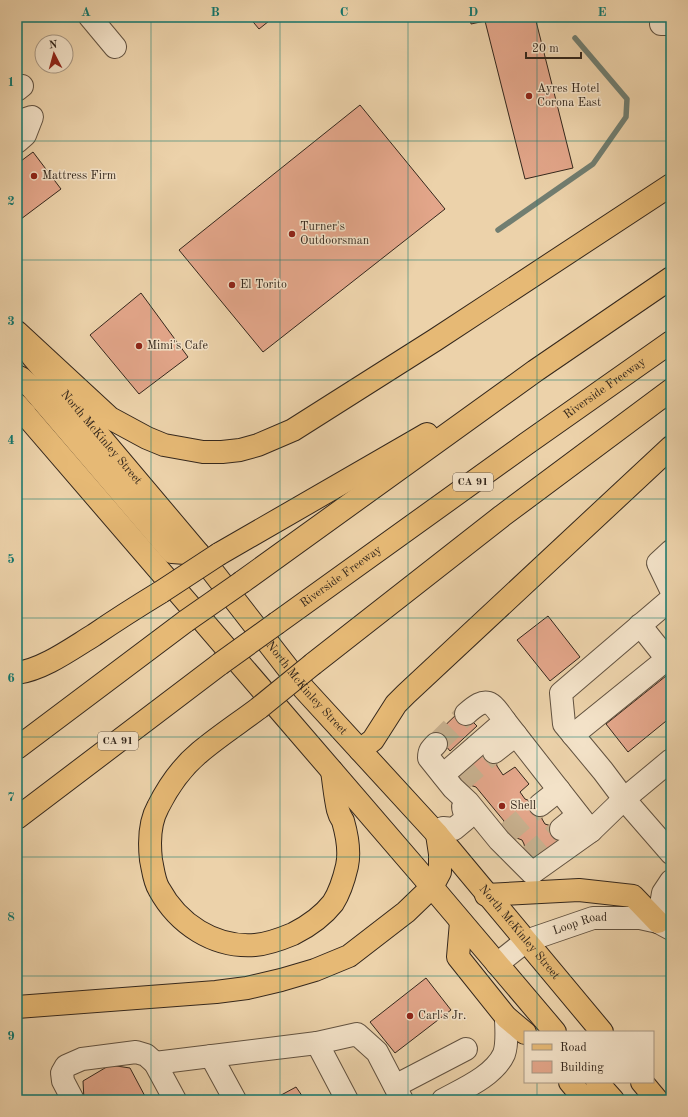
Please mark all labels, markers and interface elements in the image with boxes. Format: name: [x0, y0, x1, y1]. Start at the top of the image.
text: A: [81, 6, 91, 19]
text: B: [210, 6, 220, 19]
text: C: [340, 6, 348, 19]
text: D: [468, 6, 478, 19]
text: E: [598, 6, 607, 19]
north arrow: [34, 34, 74, 74]
scale bar: [526, 34, 581, 60]
text: N: [48, 40, 58, 51]
text: 20 m: [532, 43, 559, 55]
text: 1: [7, 76, 15, 89]
place label: Ayres Hotel Corona East: [537, 83, 601, 109]
marker: Ayres Hotel Corona East: [524, 91, 534, 101]
place label: Mattress Firm: [42, 170, 117, 182]
marker: Mattress Firm: [29, 171, 39, 181]
text: 2: [7, 195, 15, 208]
place label: Turner's Outdoorsman: [300, 221, 370, 247]
marker: Turner's Outdoorsman: [287, 229, 297, 239]
place label: El Torito: [240, 279, 287, 291]
marker: El Torito: [227, 280, 237, 290]
text: 3: [7, 315, 15, 328]
place label: Mimi's Cafe: [147, 340, 208, 352]
marker: Mimi's Cafe: [134, 341, 144, 351]
street label: Riverside Freeway: [562, 355, 648, 421]
street label: North McKinley Street: [58, 389, 144, 487]
text: 4: [7, 434, 15, 447]
road number: CA 91: [453, 473, 493, 491]
street label: Riverside Freeway: [298, 543, 384, 610]
text: 5: [7, 553, 15, 566]
street label: North McKinley Street: [263, 639, 349, 738]
text: 6: [7, 672, 15, 685]
road number: CA 91: [98, 732, 138, 750]
text: 7: [7, 791, 15, 804]
place label: Shell: [510, 800, 536, 812]
marker: Shell: [497, 801, 507, 811]
street label: North McKinley Street: [476, 883, 562, 982]
text: 8: [7, 911, 15, 924]
street label: Loop Road: [551, 912, 607, 937]
place label: Carl's Jr.: [418, 1010, 466, 1022]
marker: Carl's Jr.: [405, 1011, 415, 1021]
text: 9: [7, 1030, 15, 1043]
legend: [524, 1031, 654, 1083]
text: Road: [560, 1042, 587, 1054]
text: Building: [560, 1062, 604, 1074]

